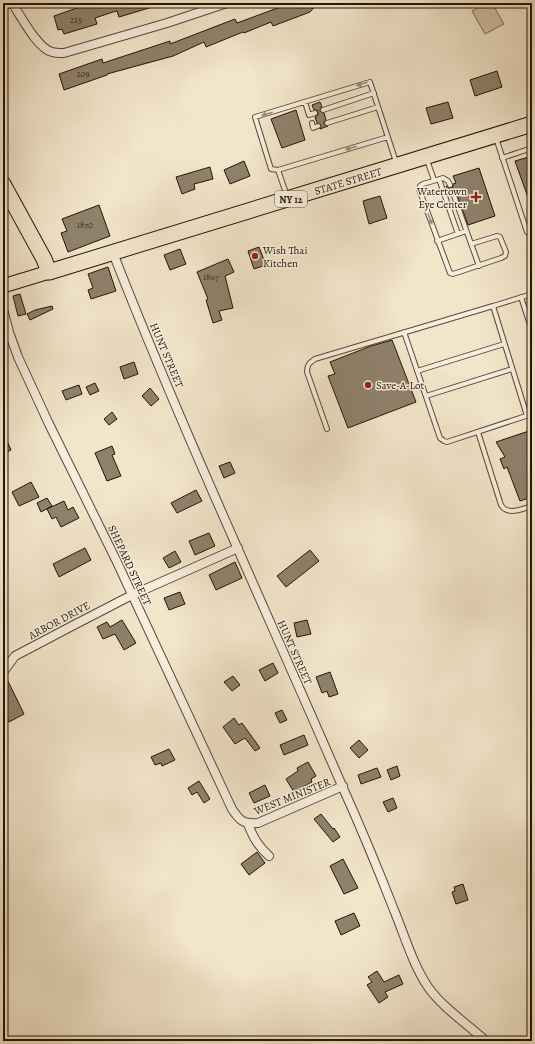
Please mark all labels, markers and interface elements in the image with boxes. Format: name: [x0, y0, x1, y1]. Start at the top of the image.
house number: 225: [70, 14, 82, 26]
house number: 209: [76, 68, 90, 80]
one-way arrow: [356, 81, 368, 87]
one-way arrow: [261, 111, 273, 117]
one-way arrow: [344, 145, 356, 151]
street label: STATE STREET: [312, 164, 384, 199]
place label: Watertown Eye Center: [416, 184, 467, 212]
road number: NY 12: [275, 191, 307, 207]
marker: Watertown Eye Center: [470, 191, 482, 203]
one-way arrow: [427, 214, 433, 226]
house number: 1870: [77, 219, 93, 231]
place label: Wish Thai Kitchen: [262, 243, 308, 271]
marker: Wish Thai Kitchen: [250, 251, 260, 261]
house number: 1867: [203, 271, 219, 283]
street label: HUNT STREET: [146, 320, 187, 390]
place label: Save-A-Lot: [376, 378, 425, 393]
marker: Save-A-Lot: [363, 380, 373, 390]
street label: SHEPARD STREET: [104, 523, 155, 608]
street label: ARBOR DRIVE: [25, 598, 93, 643]
street label: HUNT STREET: [274, 618, 315, 687]
street label: WEST MINISTER: [251, 774, 333, 819]

